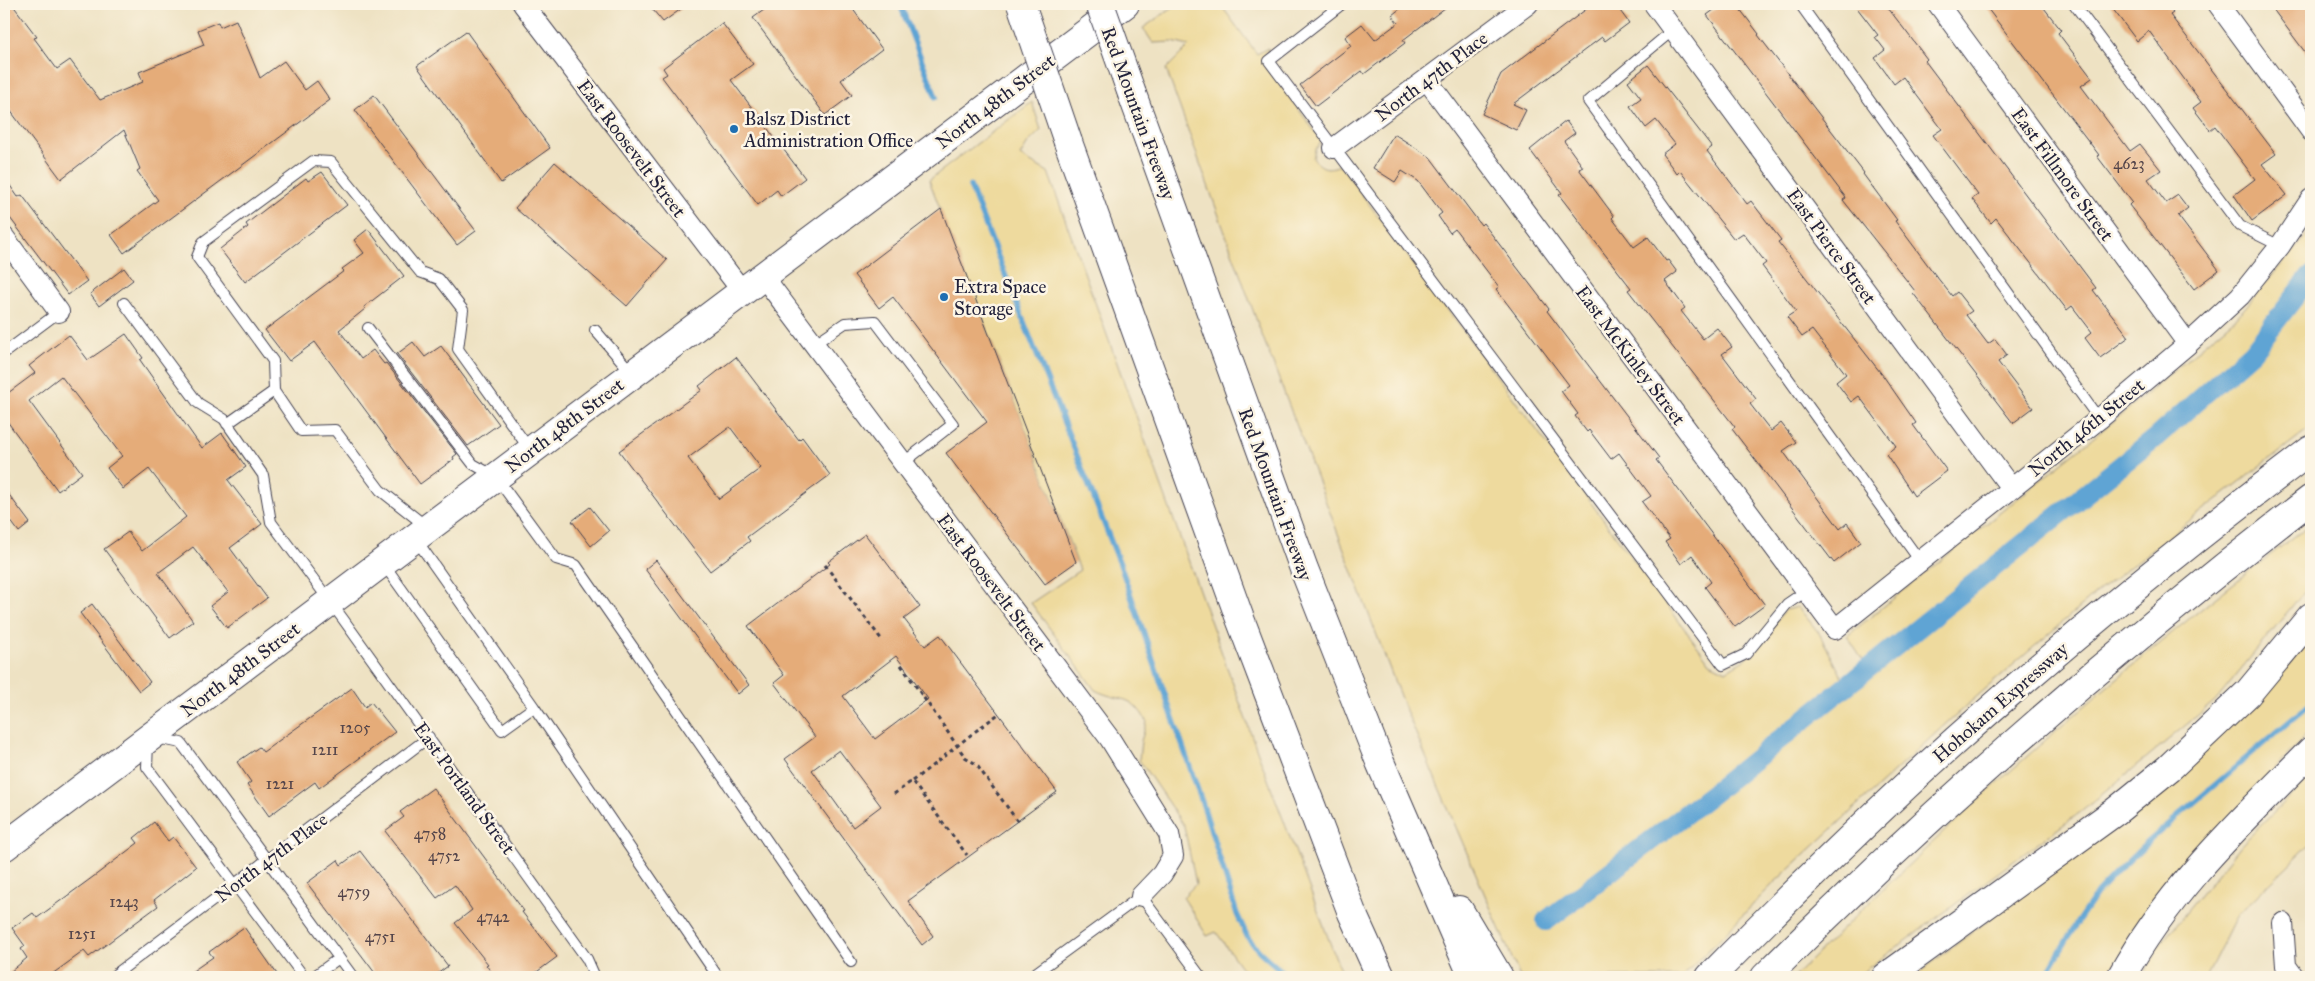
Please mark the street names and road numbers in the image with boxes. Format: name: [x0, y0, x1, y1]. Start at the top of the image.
street label: Red Mountain Freeway: [1097, 24, 1181, 204]
street label: North 47th Place: [1370, 26, 1492, 126]
street label: North 48th Street: [931, 49, 1060, 154]
street label: East Roosevelt Street: [572, 75, 691, 222]
street label: East Fillmore Street: [2007, 103, 2119, 246]
street label: East Pierce Street: [1782, 184, 1881, 309]
street label: East McKinley Street: [1571, 281, 1691, 430]
street label: North 48th Street: [500, 373, 629, 478]
street label: North 46th Street: [2024, 373, 2149, 481]
street label: Red Mountain Freeway: [1234, 405, 1318, 585]
street label: East Roosevelt Street: [932, 509, 1051, 656]
street label: North 48th Street: [176, 617, 305, 722]
street label: Hohokam Expressway: [1928, 637, 2074, 768]
street label: East Portland Street: [409, 718, 520, 859]
street label: North 47th Place: [210, 807, 332, 907]

